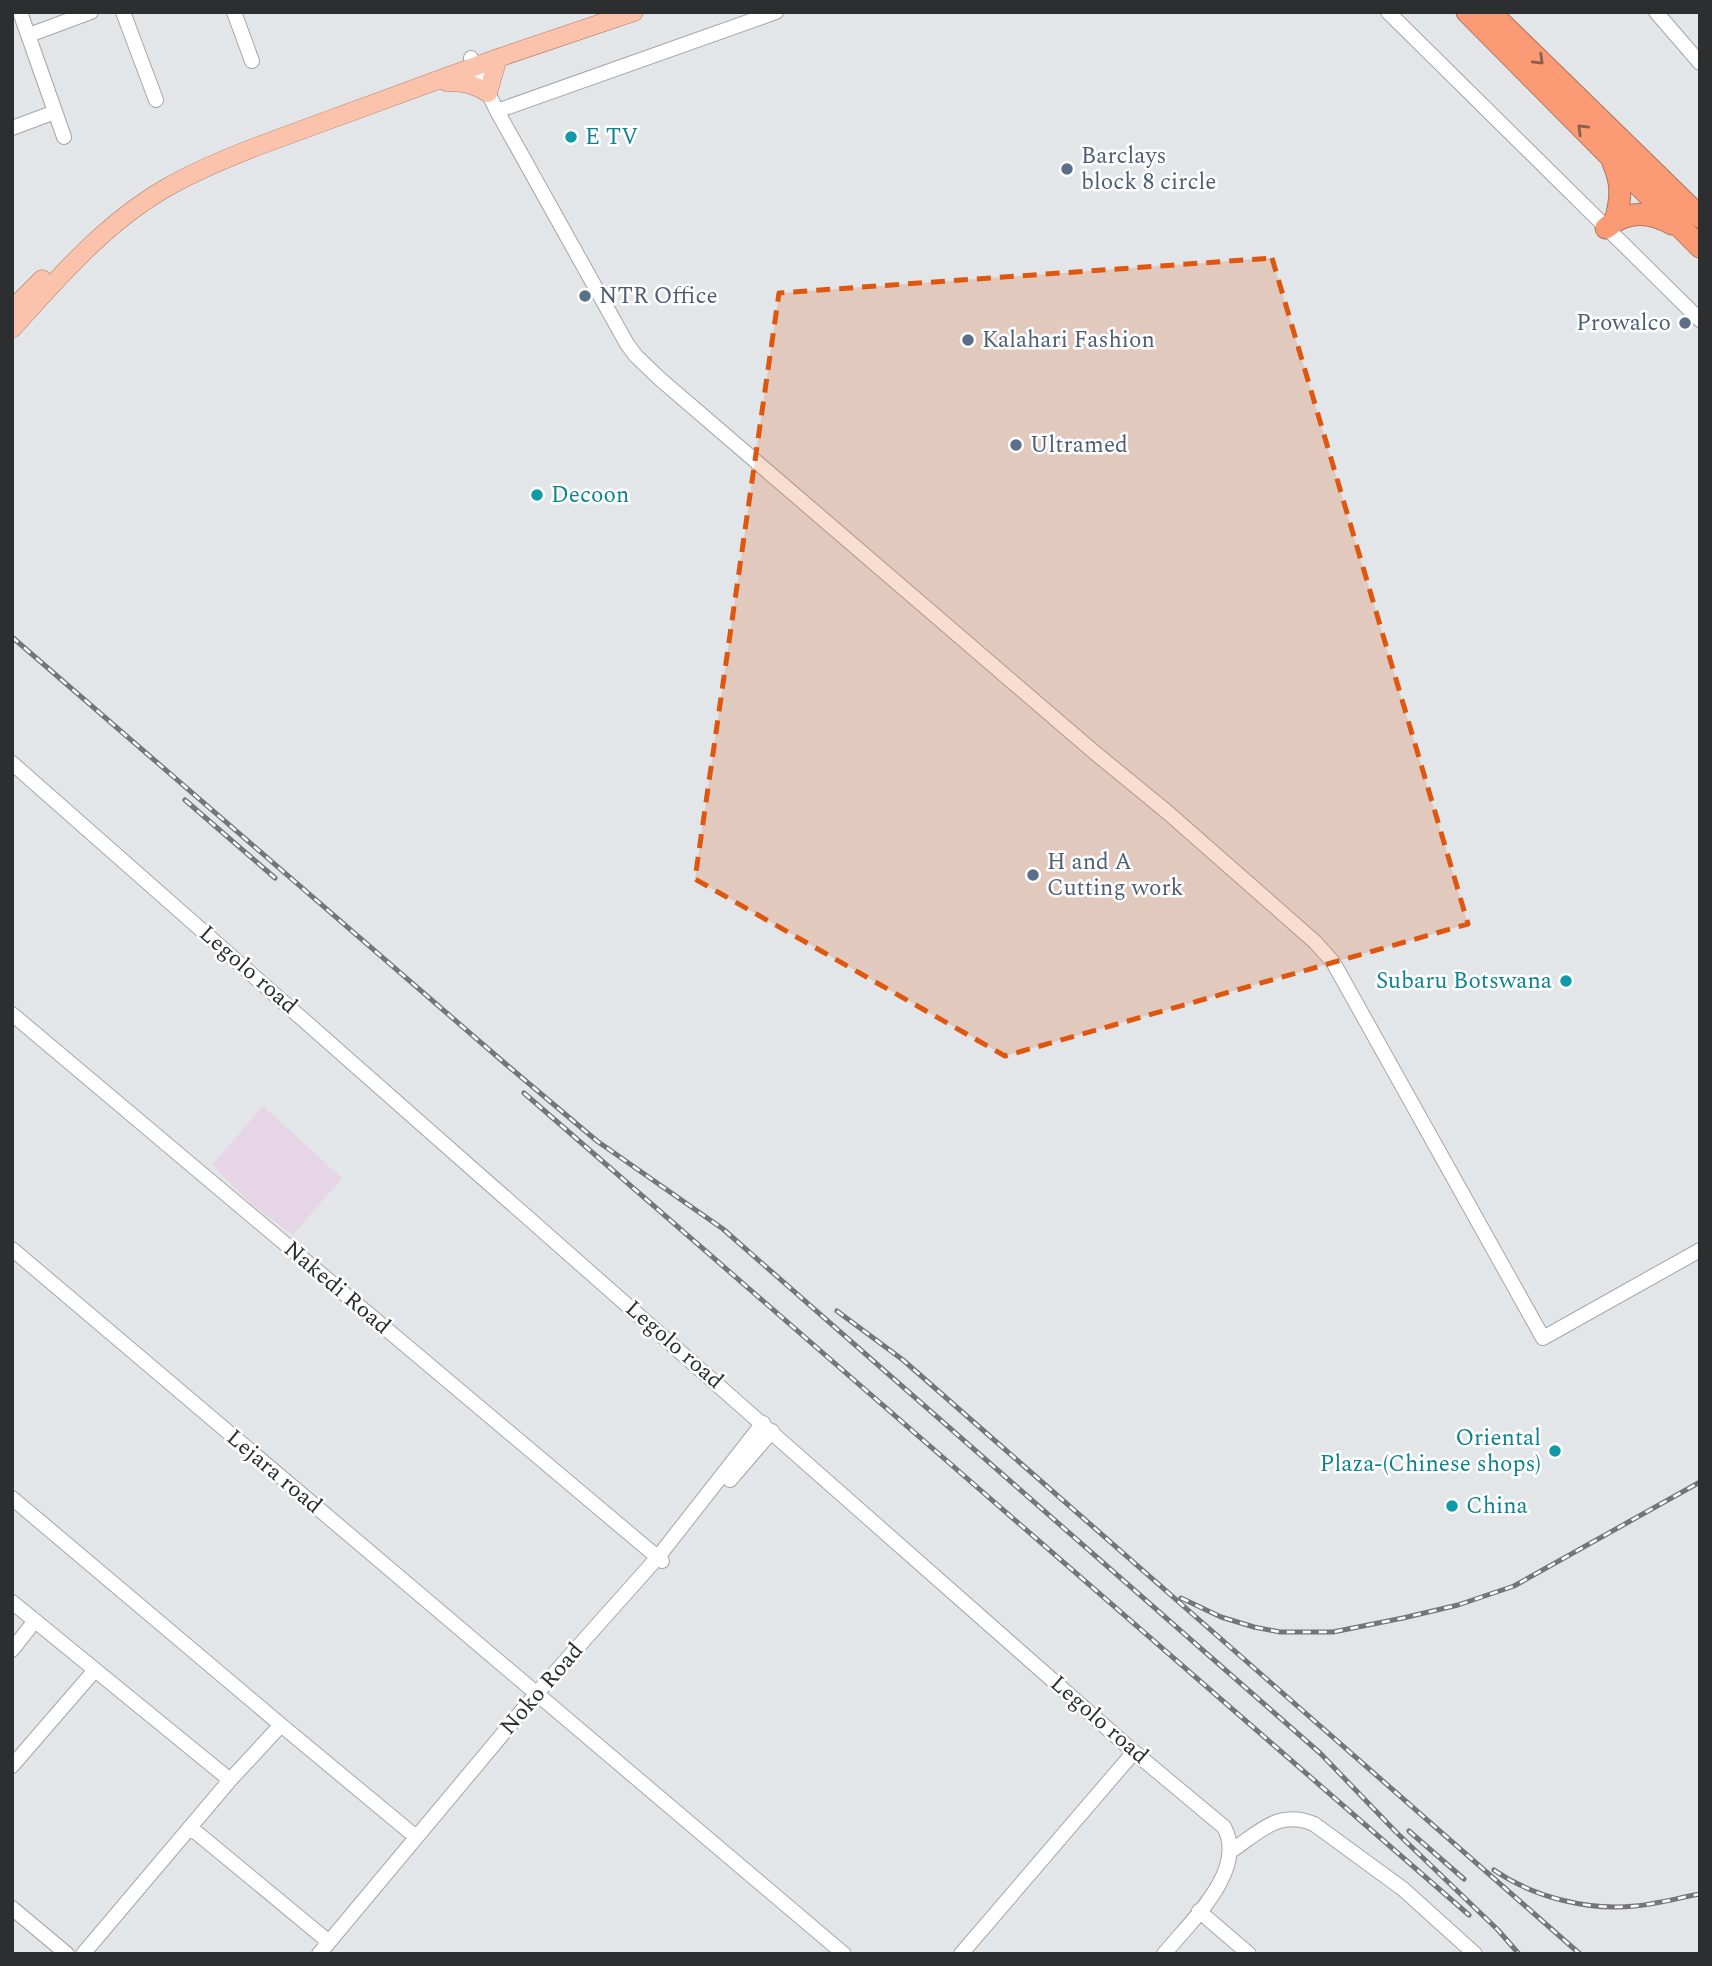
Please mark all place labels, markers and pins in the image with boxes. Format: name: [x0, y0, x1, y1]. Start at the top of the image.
place label: E TV: [585, 120, 638, 155]
marker: E TV: [563, 129, 579, 145]
place label: Barclays block 8 circle: [1081, 139, 1216, 200]
marker: Barclays block 8 circle: [1059, 161, 1075, 177]
place label: NTR Office: [599, 279, 718, 314]
marker: NTR Office: [577, 288, 593, 304]
place label: Prowalco: [1576, 306, 1671, 341]
marker: Prowalco: [1677, 315, 1693, 331]
place label: Kalahari Fashion: [982, 323, 1155, 358]
marker: Kalahari Fashion: [960, 332, 976, 348]
place label: Ultramed: [1030, 428, 1128, 463]
marker: Ultramed: [1008, 437, 1024, 453]
place label: Decoon: [551, 478, 629, 513]
marker: Decoon: [529, 487, 545, 503]
place label: H and A Cutting work: [1047, 845, 1184, 906]
marker: H and A Cutting work: [1025, 867, 1041, 883]
place label: Subaru Botswana: [1376, 964, 1552, 999]
marker: Subaru Botswana: [1558, 973, 1574, 989]
place label: Oriental Plaza-(Chinese shops): [1320, 1421, 1541, 1482]
marker: Oriental Plaza-(Chinese shops): [1547, 1443, 1563, 1459]
place label: China: [1466, 1489, 1528, 1524]
marker: China: [1444, 1498, 1460, 1514]

